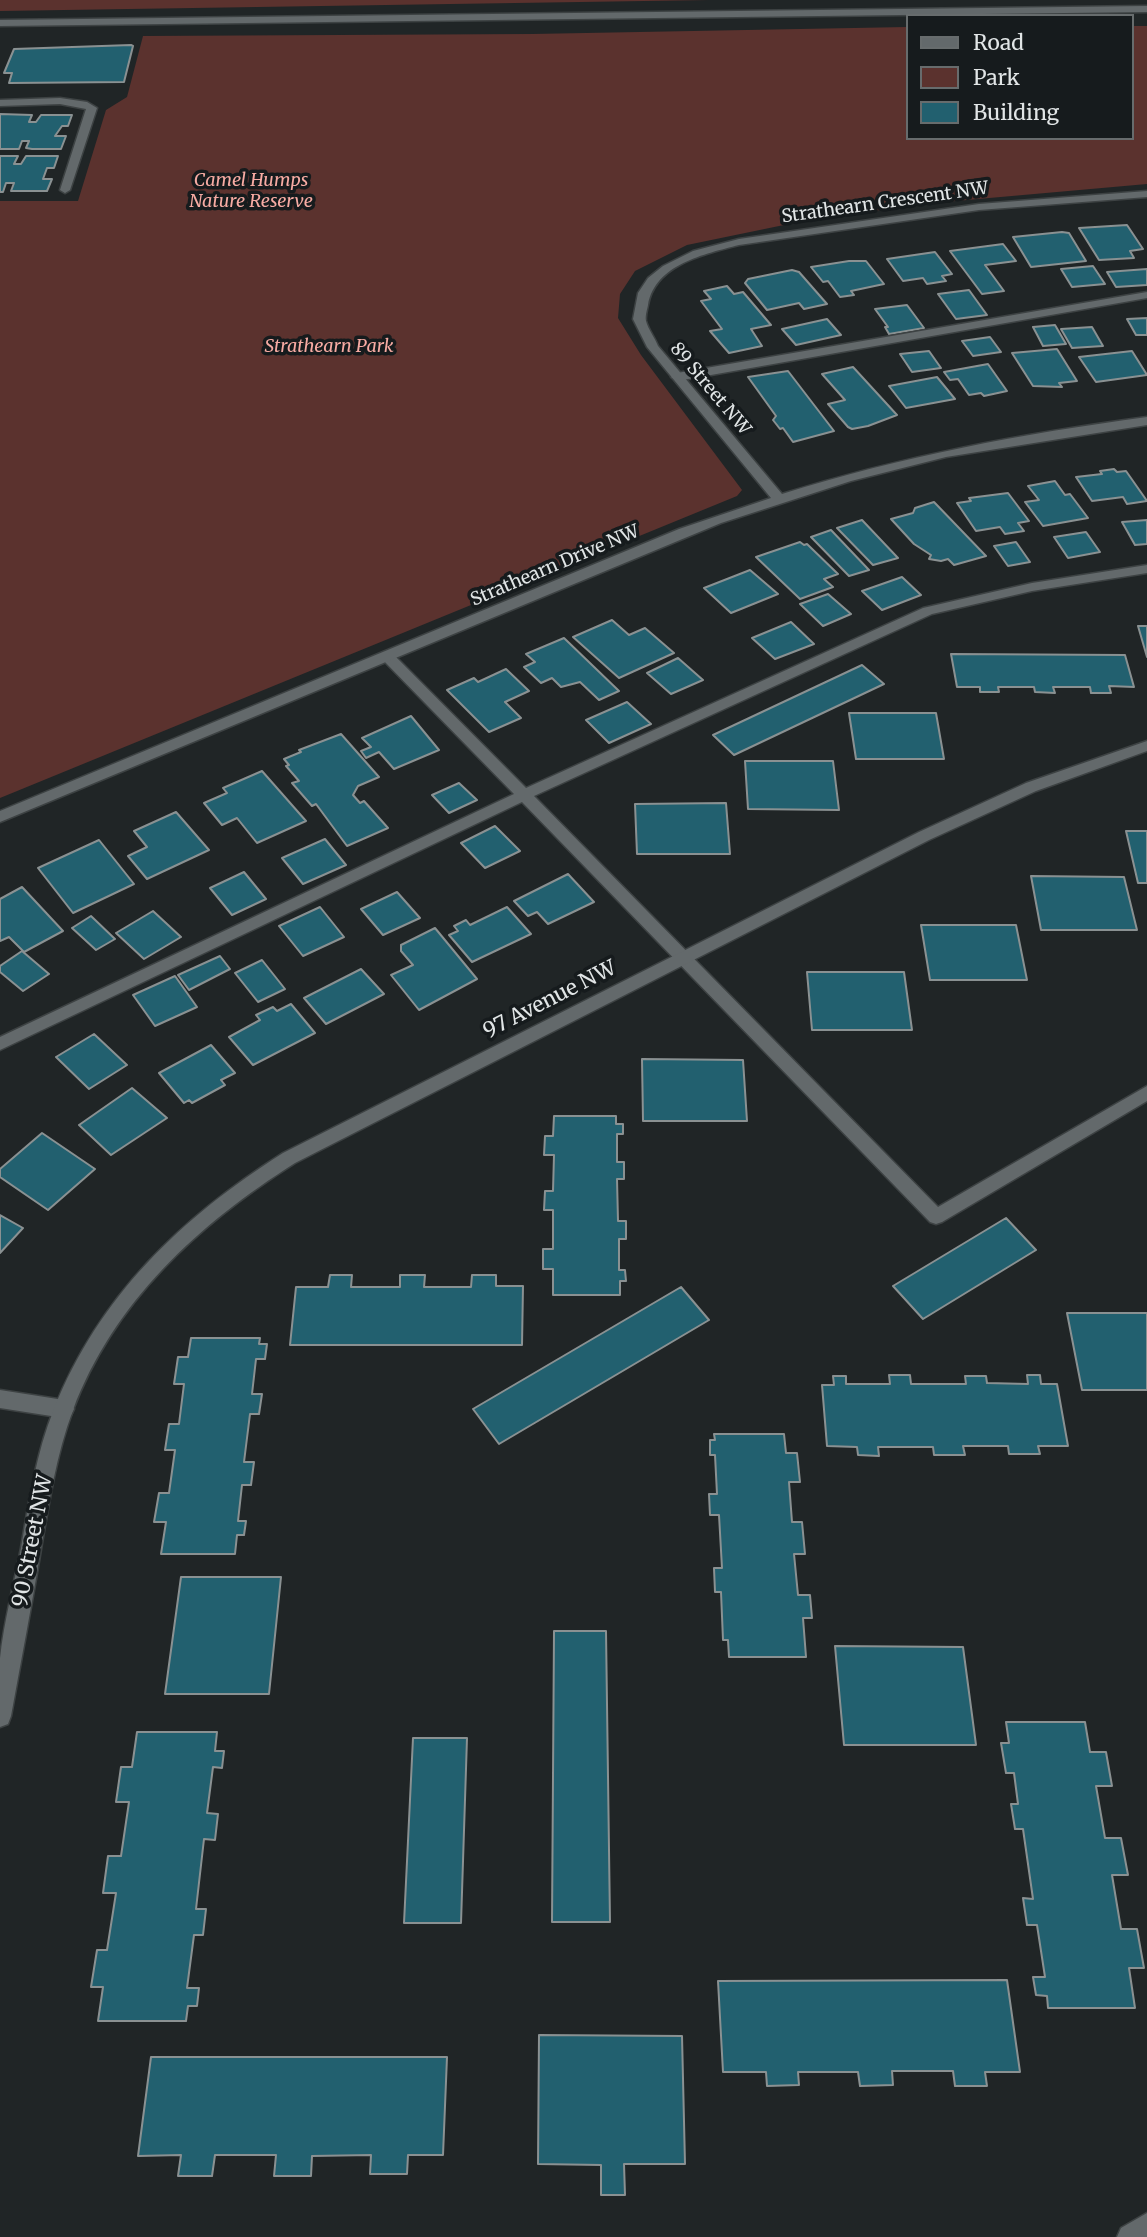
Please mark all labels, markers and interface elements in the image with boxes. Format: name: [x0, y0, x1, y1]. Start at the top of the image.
legend: [906, 14, 1133, 140]
text: Road: [973, 29, 1024, 56]
text: Park: [973, 64, 1020, 91]
text: Building: [973, 99, 1059, 126]
park label: Camel Humps Nature Reserve: [189, 170, 313, 212]
street label: Strathearn Crescent NW: [780, 178, 990, 228]
park label: Strathearn Park: [265, 336, 393, 358]
street label: 89 Street NW: [665, 338, 755, 440]
street label: Strathearn Drive NW: [468, 521, 642, 611]
street label: 97 Avenue NW: [479, 956, 621, 1044]
street label: 90 Street NW: [8, 1473, 58, 1609]

